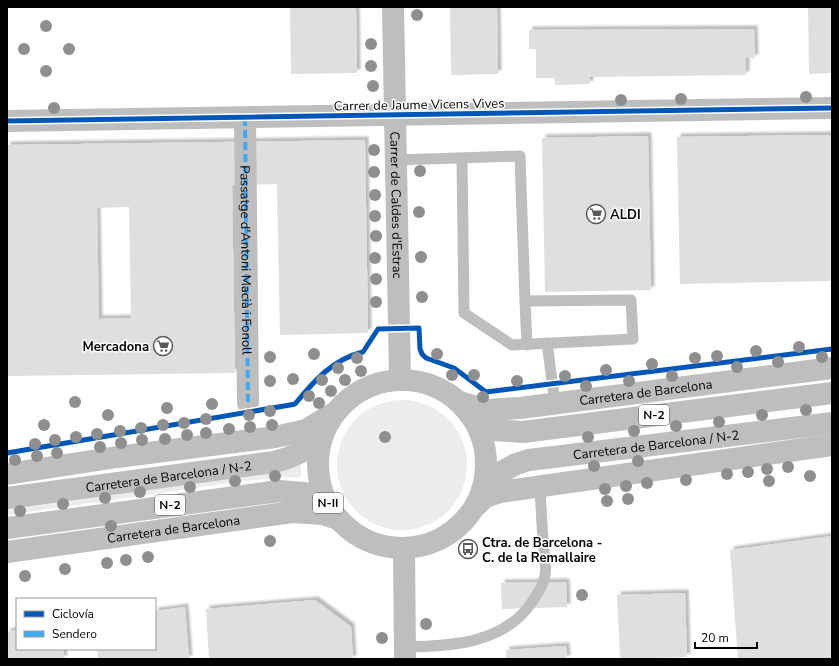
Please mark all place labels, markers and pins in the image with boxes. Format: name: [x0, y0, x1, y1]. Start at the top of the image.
supermarket icon: ALDI: [585, 203, 607, 225]
place label: ALDI: [610, 206, 641, 224]
supermarket icon: Mercadona: [152, 335, 174, 357]
place label: Mercadona: [82, 338, 149, 356]
place label: Ctra. de Barcelona - C. de la Remallaire: [482, 534, 602, 567]
bus stop icon: Ctra. de Barcelona - C. de la Remallaire: [457, 538, 479, 560]

